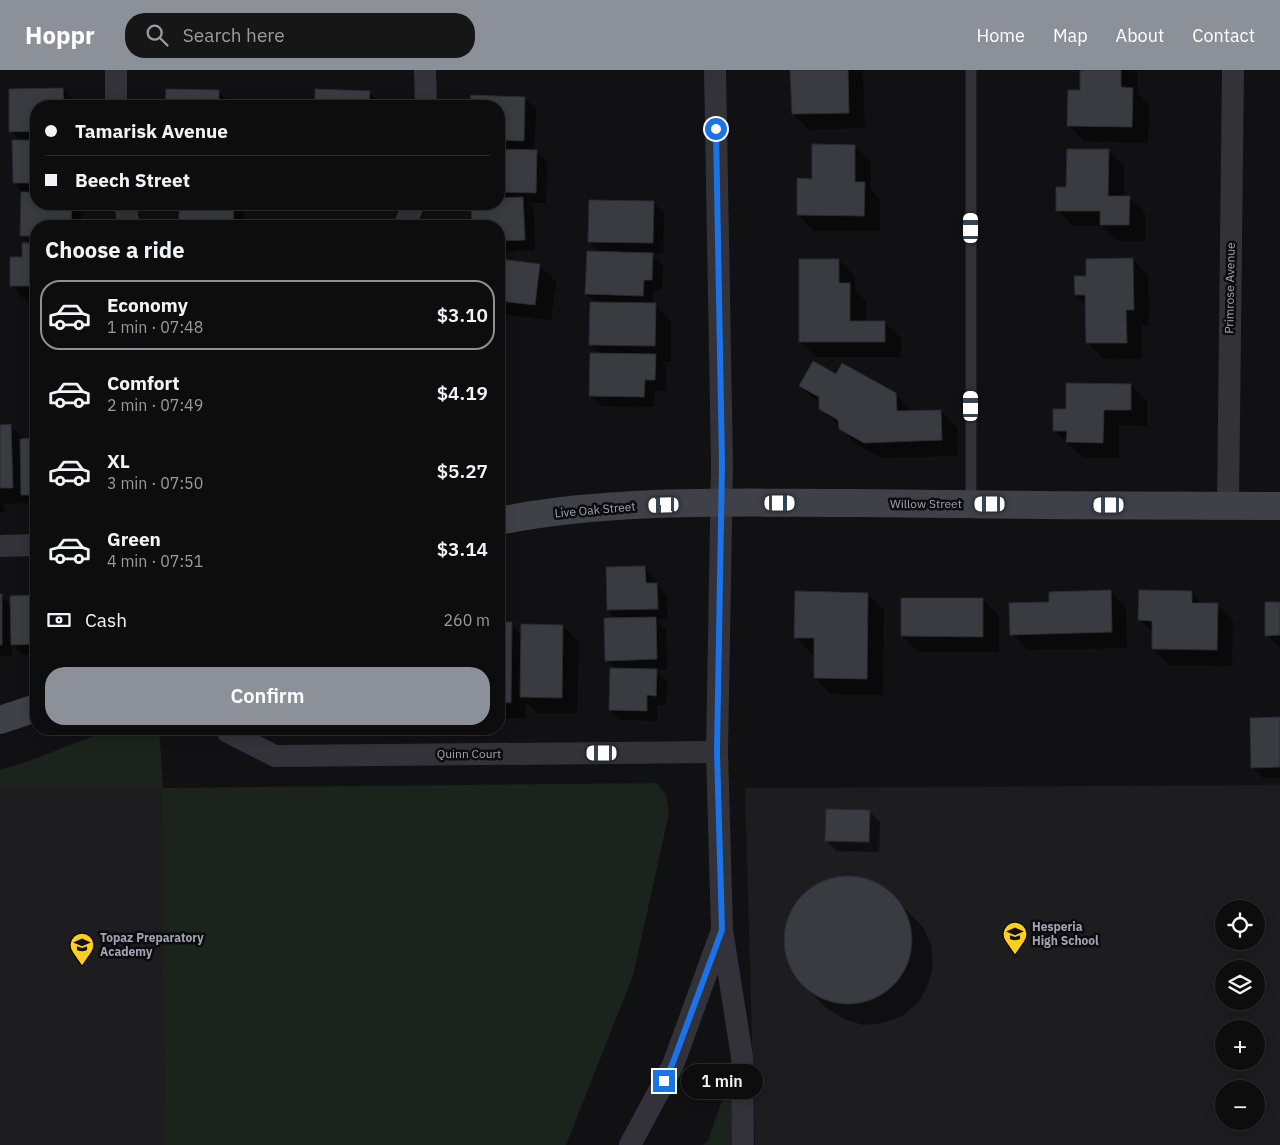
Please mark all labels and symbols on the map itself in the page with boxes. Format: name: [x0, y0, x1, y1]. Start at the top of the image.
route start: [705, 118, 727, 140]
car: [963, 213, 978, 243]
street label: Primrose Avenue: [1221, 242, 1238, 334]
car: [963, 391, 978, 421]
car: [765, 496, 795, 511]
street label: Willow Street: [890, 496, 962, 511]
car: [648, 497, 679, 513]
car: [975, 497, 1005, 512]
street label: Live Oak Street: [554, 498, 636, 521]
car: [1094, 498, 1124, 513]
street label: Quinn Court: [437, 746, 501, 761]
car: [587, 746, 617, 761]
place label: Hesperia High School: [1032, 919, 1099, 948]
school or university icon: Hesperia High School: [1002, 921, 1028, 955]
place label: Topaz Preparatory Academy: [100, 930, 204, 959]
school or university icon: Topaz Preparatory Academy: [69, 932, 95, 966]
callout: 1 min: [682, 1064, 764, 1098]
route end: [653, 1070, 675, 1092]

